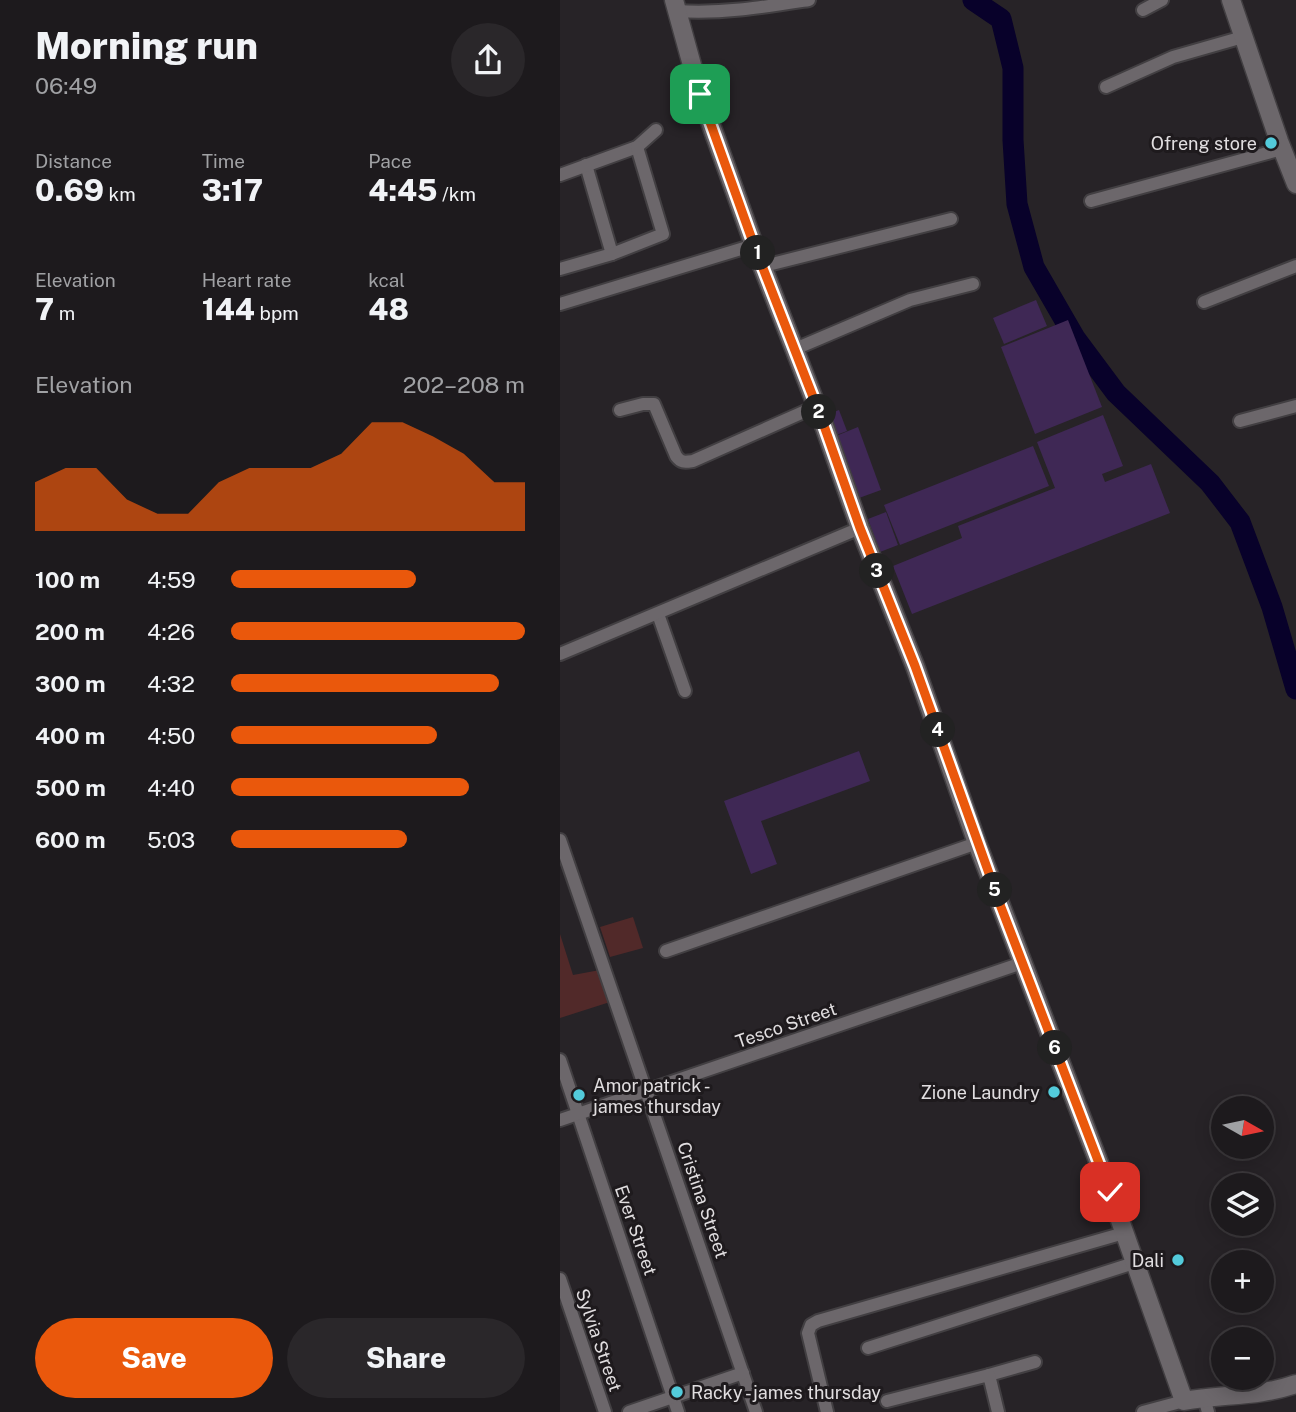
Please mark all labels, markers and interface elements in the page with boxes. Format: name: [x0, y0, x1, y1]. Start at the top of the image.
text: Morning run: [35, 23, 258, 68]
button: share: [451, 23, 525, 97]
pin: [670, 64, 730, 124]
text: 06:49: [35, 72, 97, 99]
icon: arrive: [681, 75, 719, 113]
place label: Ofreng store: [1151, 133, 1257, 154]
marker: Ofreng store: [1263, 135, 1279, 151]
text: Distance: [35, 150, 112, 172]
text: Time: [202, 150, 245, 172]
text: Pace: [368, 150, 412, 172]
text: 0.69: [35, 172, 104, 208]
text: 3:17: [202, 172, 263, 208]
text: 4:45: [368, 172, 437, 208]
text: km: [104, 183, 136, 205]
text: /km: [437, 183, 476, 205]
pin: 1: [740, 236, 776, 270]
text: 1: [753, 241, 762, 263]
text: Elevation: [35, 269, 116, 291]
text: Heart rate: [202, 269, 291, 291]
text: kcal: [368, 269, 405, 291]
text: 7: [35, 291, 54, 327]
text: 144: [202, 291, 255, 327]
text: 48: [368, 291, 409, 327]
text: m: [54, 302, 75, 324]
text: bpm: [255, 302, 299, 324]
text: Elevation: [35, 371, 133, 398]
text: 202–208 m: [403, 371, 525, 398]
pin: 2: [802, 394, 836, 430]
text: 2: [812, 400, 825, 422]
pin: 3: [860, 554, 894, 588]
text: 3: [870, 559, 883, 581]
text: 100 m: [35, 566, 100, 593]
text: 4:59: [147, 566, 196, 593]
text: 200 m: [35, 618, 105, 645]
text: 4:26: [147, 618, 195, 645]
text: 300 m: [35, 670, 106, 697]
text: 4:32: [147, 670, 195, 697]
pin: 4: [920, 712, 956, 748]
text: 4: [931, 718, 944, 740]
text: 400 m: [35, 722, 105, 749]
text: 4:50: [147, 722, 195, 749]
text: 500 m: [35, 774, 106, 801]
text: 4:40: [147, 774, 195, 801]
text: 600 m: [35, 826, 105, 853]
text: 5:03: [147, 826, 195, 853]
pin: 5: [978, 872, 1012, 908]
text: 5: [988, 878, 1001, 900]
street label: Tesco Street: [733, 998, 839, 1052]
pin: 6: [1037, 1030, 1072, 1066]
text: 6: [1048, 1036, 1061, 1058]
place label: Amor patrick - james thursday: [592, 1075, 721, 1117]
place label: Zione Laundry: [921, 1082, 1040, 1103]
marker: Zione Laundry: [1046, 1084, 1062, 1100]
marker: Amor patrick - james thursday: [571, 1087, 587, 1103]
north arrow: [1211, 1096, 1274, 1158]
map controls: [1211, 1096, 1274, 1390]
street label: Cristina Street: [673, 1139, 733, 1261]
pin: [1080, 1162, 1140, 1222]
icon: check: [1091, 1173, 1129, 1211]
button: layers: [1211, 1173, 1274, 1236]
street label: Ever Street: [611, 1182, 661, 1278]
place label: Dali: [1132, 1250, 1164, 1271]
button: +: [1211, 1250, 1274, 1313]
marker: Dali: [1170, 1252, 1186, 1268]
street label: Sylvia Street: [572, 1286, 626, 1394]
button: Save: [35, 1318, 273, 1398]
button: Share: [287, 1318, 525, 1398]
button: −: [1211, 1327, 1274, 1390]
place label: Racky - james thursday: [691, 1382, 881, 1403]
marker: Racky - james thursday: [669, 1384, 685, 1400]

